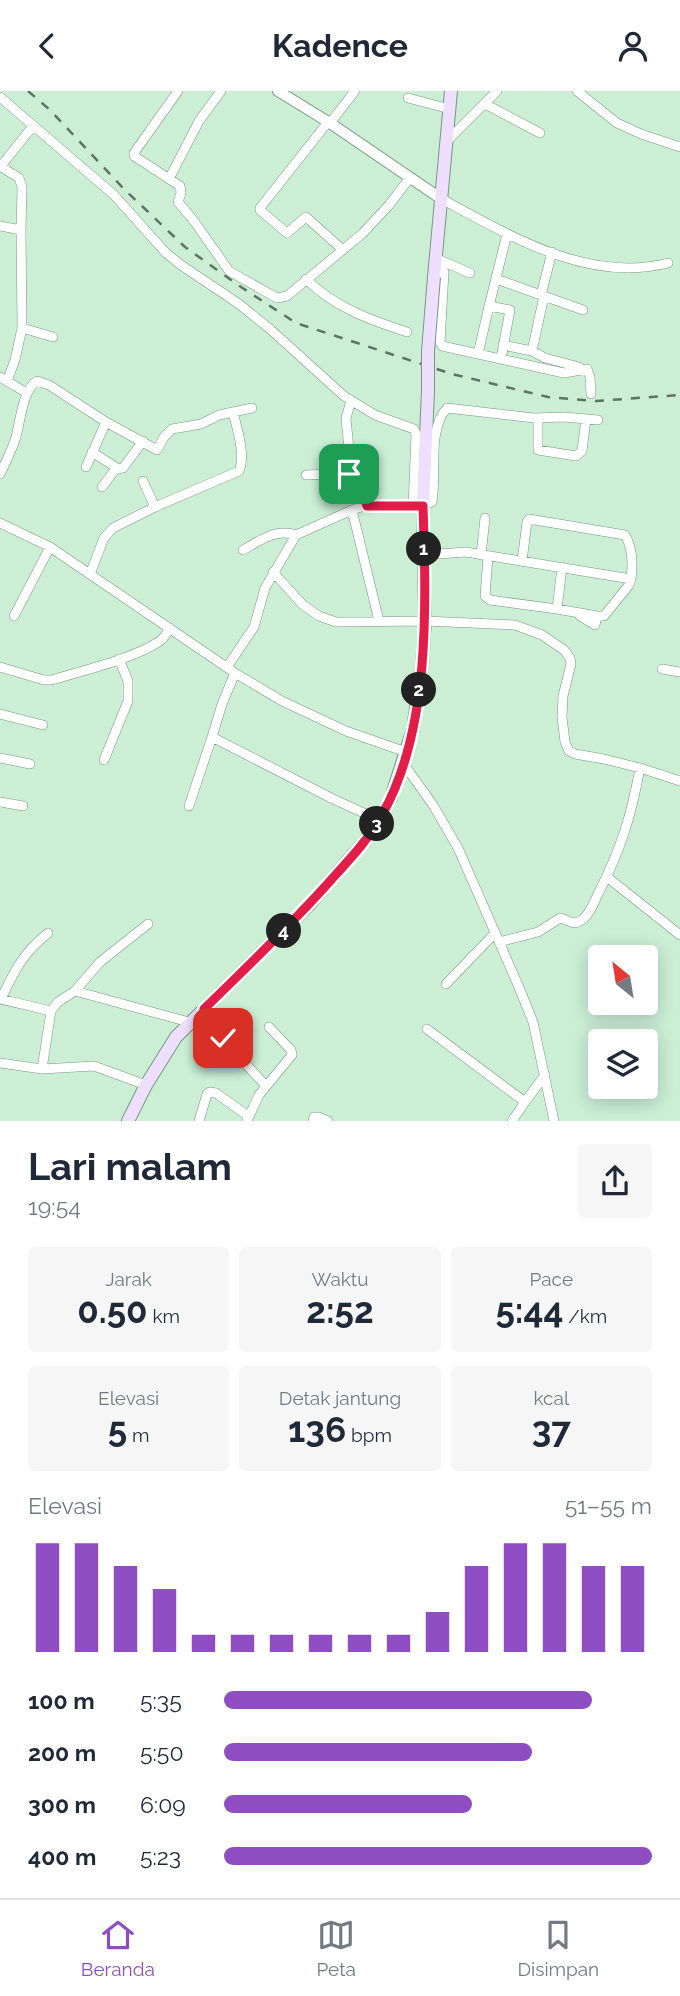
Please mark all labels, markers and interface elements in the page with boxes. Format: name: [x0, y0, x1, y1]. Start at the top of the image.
icon: back: [28, 27, 66, 65]
text: Kadence: [272, 27, 408, 64]
icon: person: [614, 27, 652, 65]
pin: [319, 444, 379, 504]
icon: arrive: [330, 455, 368, 493]
pin: 1: [406, 531, 442, 567]
text: 1: [419, 537, 428, 559]
pin: 2: [402, 673, 436, 707]
text: 2: [413, 678, 424, 700]
pin: 3: [360, 807, 394, 841]
text: 3: [371, 812, 382, 834]
pin: 4: [266, 913, 302, 949]
text: 4: [278, 919, 289, 941]
north arrow: [588, 945, 658, 1015]
map controls: [588, 945, 658, 1099]
pin: [193, 1008, 253, 1068]
icon: check: [204, 1019, 242, 1057]
button: layers: [588, 1029, 658, 1099]
text: Lari malam: [28, 1144, 232, 1189]
button: share: [578, 1144, 652, 1218]
text: 19:54: [28, 1193, 81, 1220]
text: Jarak: [105, 1268, 152, 1290]
text: Waktu: [312, 1268, 368, 1290]
text: Pace: [530, 1268, 573, 1290]
text: 0.50: [77, 1290, 148, 1331]
text: 2:52: [306, 1290, 374, 1331]
text: 5:44: [495, 1290, 563, 1331]
text: km: [148, 1305, 180, 1327]
text: /km: [563, 1305, 607, 1327]
text: Elevasi: [98, 1387, 159, 1409]
text: Detak jantung: [279, 1387, 401, 1409]
text: kcal: [534, 1387, 569, 1409]
text: 5: [108, 1409, 127, 1450]
text: 136: [288, 1409, 346, 1450]
text: 37: [532, 1409, 571, 1450]
text: m: [127, 1424, 150, 1446]
text: bpm: [346, 1424, 392, 1446]
text: Elevasi: [28, 1492, 102, 1519]
text: 51–55 m: [565, 1492, 652, 1519]
text: 100 m: [28, 1687, 95, 1714]
text: 5:35: [140, 1687, 182, 1714]
text: 200 m: [28, 1739, 96, 1766]
text: 5:50: [140, 1739, 183, 1766]
text: 300 m: [28, 1791, 96, 1818]
text: 6:09: [140, 1791, 186, 1818]
text: 400 m: [28, 1843, 96, 1870]
text: 5:23: [140, 1843, 181, 1870]
tab: Beranda: [81, 1916, 155, 1980]
tab: Peta: [316, 1916, 356, 1980]
tab: Disimpan: [517, 1916, 599, 1980]

